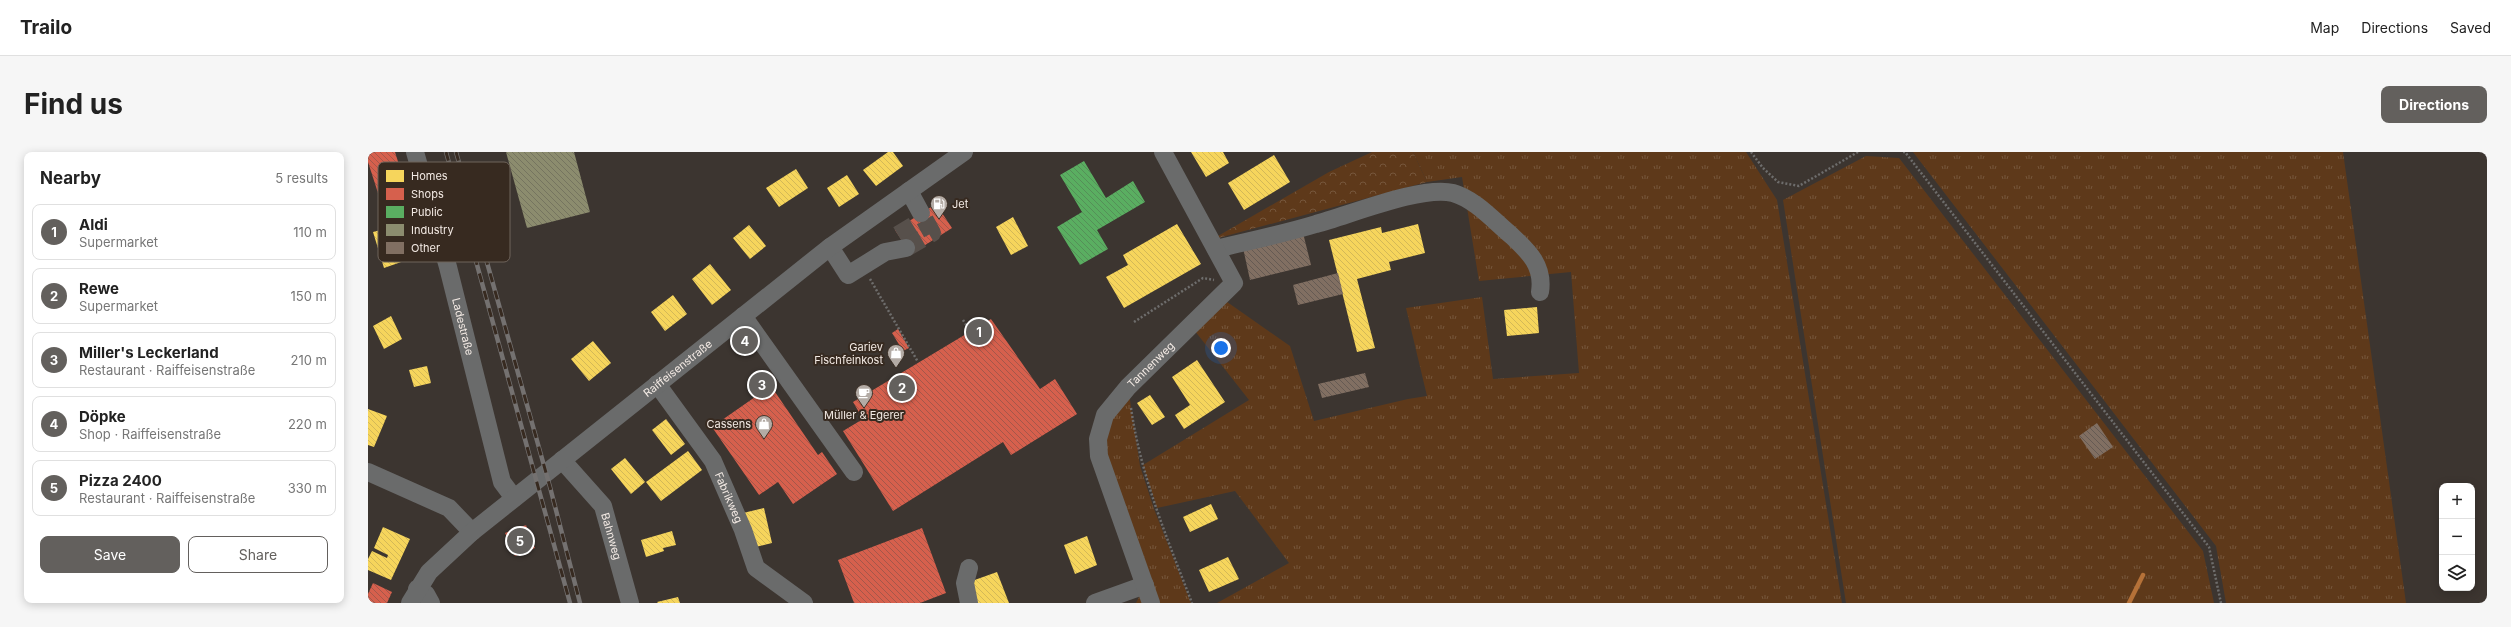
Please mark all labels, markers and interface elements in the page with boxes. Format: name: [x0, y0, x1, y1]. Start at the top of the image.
text: Trailo: [20, 16, 72, 39]
text: Map: [2310, 19, 2339, 36]
text: Directions: [2361, 19, 2428, 36]
text: Saved: [2450, 19, 2491, 36]
button: Directions: [2381, 86, 2487, 123]
text: Find us: [24, 87, 123, 121]
legend: [378, 162, 510, 262]
text: Nearby: [40, 168, 101, 188]
text: Homes: [411, 169, 448, 183]
text: 5 results: [275, 170, 328, 186]
text: Shops: [411, 187, 444, 201]
fuel station icon: Jet: [929, 194, 949, 219]
place label: Jet: [952, 197, 969, 211]
text: Public: [411, 205, 443, 219]
text: Aldi: [79, 215, 108, 234]
text: Industry: [411, 223, 454, 237]
text: 1: [51, 224, 57, 240]
text: 110 m: [293, 224, 327, 240]
text: Supermarket: [79, 234, 158, 250]
text: Other: [411, 241, 440, 255]
text: Rewe: [79, 279, 119, 298]
text: 2: [50, 288, 58, 304]
text: 150 m: [291, 288, 327, 304]
street label: Ladestraße: [449, 296, 477, 357]
text: Supermarket: [79, 298, 158, 314]
pin: 1: [966, 317, 992, 347]
pin: 4: [732, 326, 758, 356]
street label: Raiffeisenstraße: [640, 337, 715, 400]
your location: [1211, 338, 1231, 358]
street label: Tannenweg: [1124, 339, 1177, 391]
place label: Gariev Fischfeinkost: [814, 340, 883, 367]
text: Miller's Leckerland: [79, 343, 219, 362]
shop icon: Gariev Fischfeinkost: [886, 343, 906, 368]
text: 3: [50, 352, 58, 368]
text: 210 m: [291, 352, 327, 368]
text: Restaurant · Raiffeisenstraße: [79, 362, 255, 378]
pin: 3: [749, 370, 775, 400]
pin: 2: [889, 373, 915, 403]
cafe icon: Müller & Egerer: [854, 383, 874, 408]
text: Döpke: [79, 407, 126, 426]
place label: Müller & Egerer: [824, 408, 904, 422]
shop icon: Cassens: [754, 414, 774, 439]
text: 4: [50, 416, 58, 432]
text: 220 m: [288, 416, 327, 432]
place label: Cassens: [706, 417, 751, 431]
text: Shop · Raiffeisenstraße: [79, 426, 221, 442]
street label: Fabrikweg: [712, 470, 746, 525]
text: Pizza 2400: [79, 471, 162, 490]
text: 5: [50, 480, 58, 496]
text: 330 m: [288, 480, 327, 496]
map controls: [2439, 483, 2475, 591]
button: +: [2439, 483, 2475, 519]
text: Restaurant · Raiffeisenstraße: [79, 490, 255, 506]
street label: Bahnweg: [598, 511, 625, 561]
button: −: [2439, 519, 2475, 555]
pin: 5: [507, 526, 533, 556]
button: Save: [40, 536, 180, 573]
button: Share: [188, 536, 328, 573]
button: layers: [2439, 555, 2475, 591]

